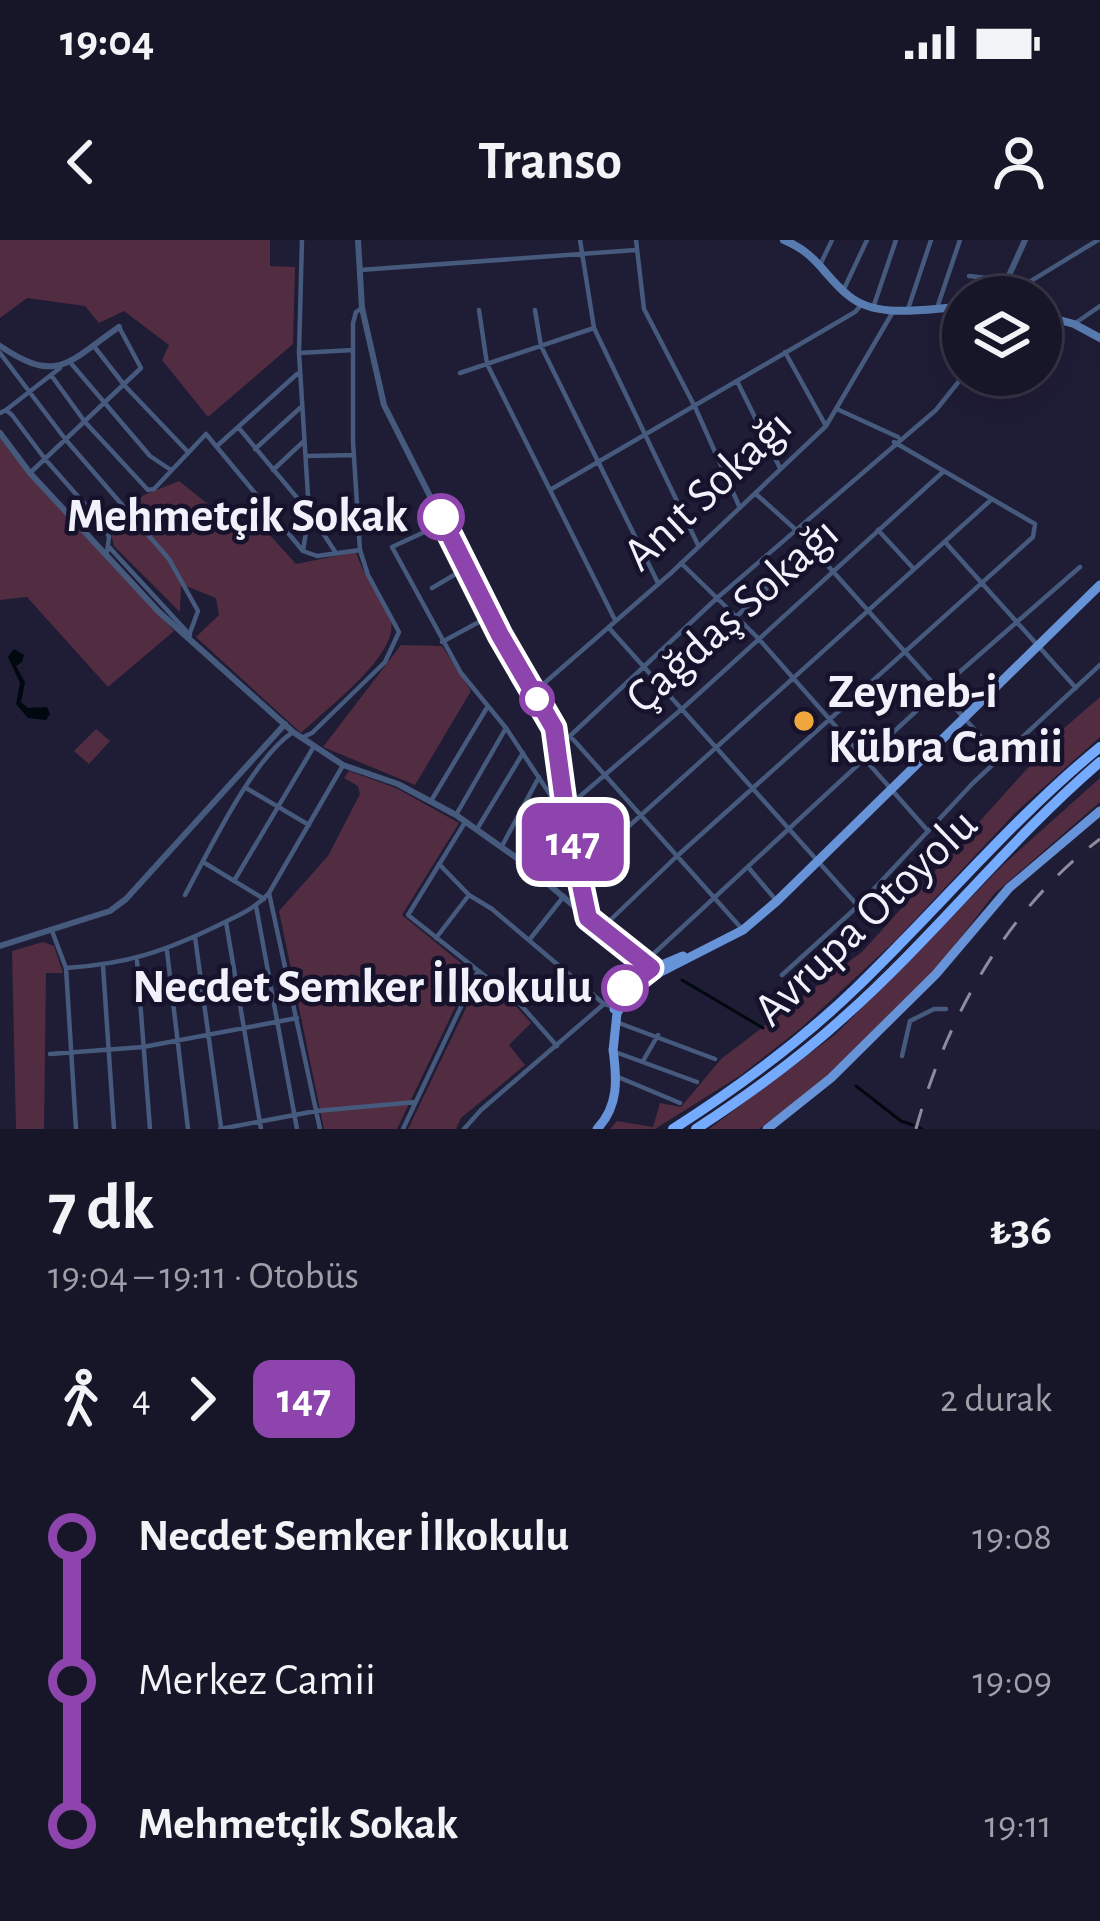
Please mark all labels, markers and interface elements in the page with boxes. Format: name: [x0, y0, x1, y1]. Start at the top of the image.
text: 19:04: [60, 19, 154, 64]
icon: back: [48, 129, 114, 195]
icon: person: [986, 129, 1052, 195]
text: Transo: [478, 135, 622, 189]
map controls: [942, 276, 1062, 396]
button: layers: [942, 276, 1062, 396]
street label: Anıt Sokağı: [615, 402, 801, 580]
place label: Mehmetçik Sokak: [67, 493, 408, 541]
marker: Mehmetçik Sokak: [419, 495, 463, 539]
street label: Çağdaş Sokağı: [618, 509, 848, 723]
place label: Zeyneb-i Kübra Camii: [828, 669, 1063, 772]
unlabelled marker: [521, 683, 553, 715]
marker: Zeyneb-i Kübra Camii: [791, 708, 817, 734]
street label: Avrupa Otoyolu: [745, 800, 987, 1036]
line badge: 147: [504, 803, 642, 881]
text: 147: [546, 821, 600, 863]
place label: Necdet Semker İlkokulu: [132, 960, 592, 1012]
marker: Necdet Semker İlkokulu: [603, 966, 647, 1010]
text: 7 dk: [48, 1175, 154, 1241]
text: ₺36: [990, 1208, 1052, 1253]
text: 19:04 – 19:11 · Otobüs: [48, 1257, 359, 1296]
icon: walk: [48, 1366, 114, 1432]
icon: forward: [169, 1366, 235, 1432]
text: 147: [277, 1378, 331, 1420]
text: 4: [132, 1380, 151, 1419]
text: 2 durak: [940, 1380, 1052, 1419]
text: Necdet Semker İlkokulu: [138, 1514, 569, 1559]
text: 19:08: [972, 1518, 1052, 1557]
text: Merkez Camii: [138, 1658, 376, 1703]
text: 19:09: [972, 1662, 1052, 1701]
text: Mehmetçik Sokak: [138, 1802, 458, 1847]
text: 19:11: [984, 1806, 1052, 1845]

